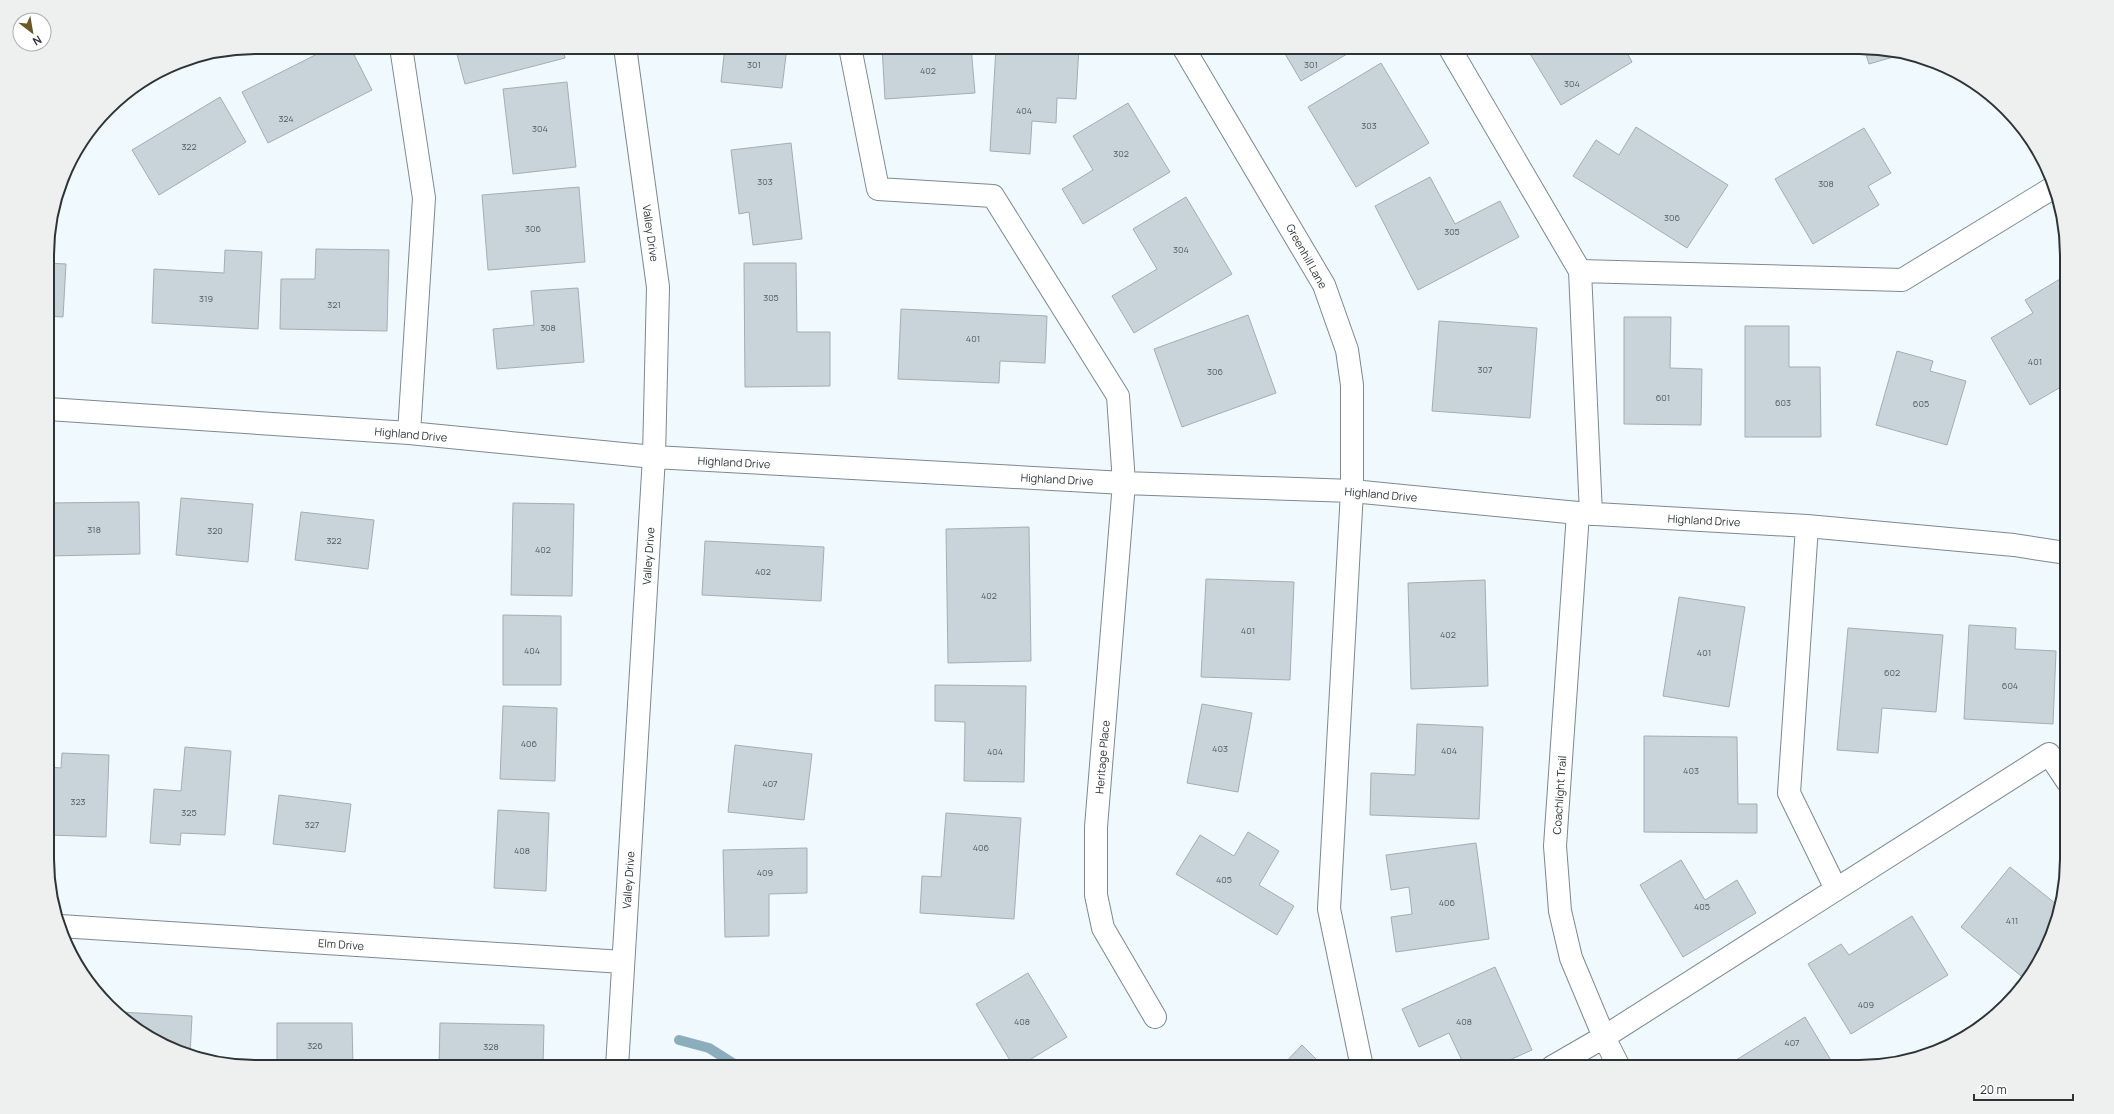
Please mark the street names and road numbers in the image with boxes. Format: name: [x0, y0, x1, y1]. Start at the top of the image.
street label: Valley Drive: [640, 204, 663, 263]
street label: Greenhill Lane: [1283, 221, 1331, 292]
street label: Highland Drive: [374, 423, 448, 445]
street label: Highland Drive: [697, 453, 771, 471]
street label: Highland Drive: [1020, 470, 1094, 488]
street label: Highland Drive: [1344, 483, 1418, 505]
street label: Highland Drive: [1667, 511, 1741, 529]
street label: Valley Drive: [639, 526, 658, 585]
street label: Heritage Place: [1091, 719, 1113, 794]
street label: Coachlight Trail: [1549, 755, 1569, 835]
street label: Valley Drive: [619, 850, 638, 909]
street label: Elm Drive: [317, 935, 365, 953]

